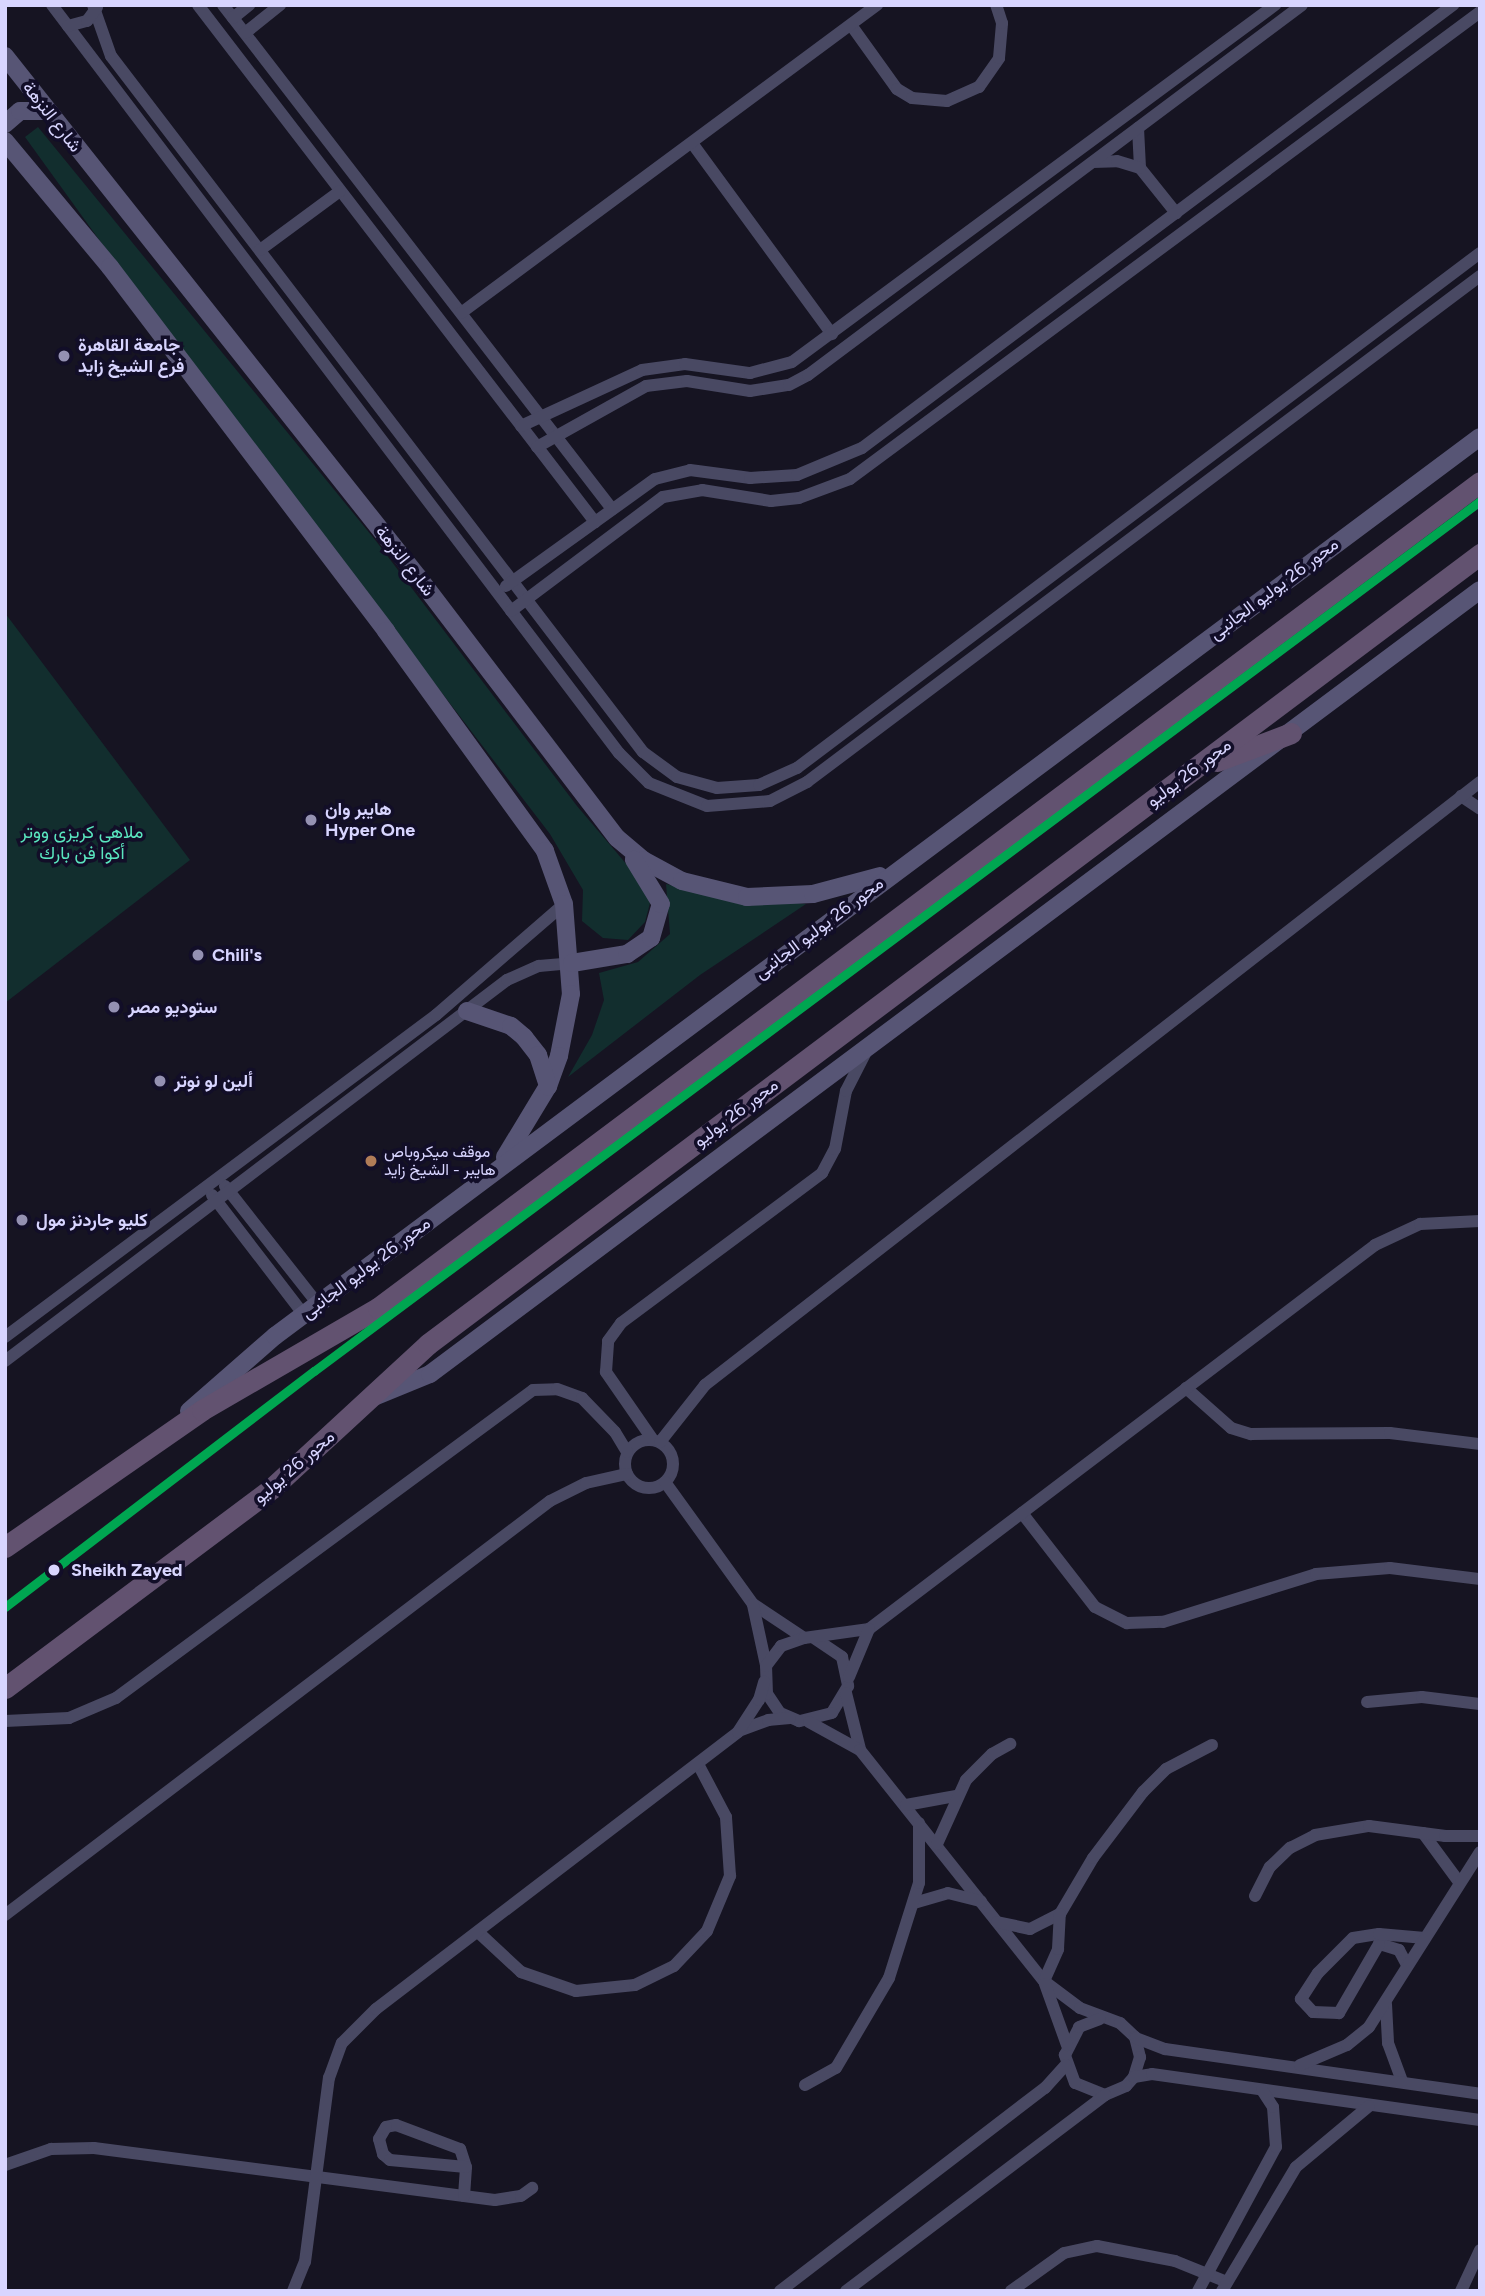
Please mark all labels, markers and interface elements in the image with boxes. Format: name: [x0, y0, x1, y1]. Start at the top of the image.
street label: شارع النزهة: [18, 77, 86, 157]
place label: جامعة القاهرة فرع الشيخ زايد: [78, 335, 184, 378]
marker: جامعة القاهرة فرع الشيخ زايد: [56, 348, 72, 364]
street label: شارع النزهة: [371, 521, 439, 601]
street label: محور 26 يوليو الجانبى: [1205, 533, 1343, 645]
street label: محور 26 يوليو: [1142, 734, 1236, 812]
place label: هايبر وان Hyper One: [325, 799, 415, 842]
marker: هايبر وان Hyper One: [303, 812, 319, 828]
park label: ملاهى كريزى ووتر أكوا فن بارك: [21, 822, 143, 864]
street label: محور 26 يوليو الجانبى: [750, 872, 888, 984]
place label: Chili's: [212, 944, 262, 966]
marker: Chili's: [190, 947, 206, 963]
place label: ستوديو مصر: [128, 996, 217, 1018]
marker: ستوديو مصر: [106, 999, 122, 1015]
place label: ألين لو نوتر: [174, 1070, 253, 1092]
marker: ألين لو نوتر: [152, 1073, 168, 1089]
street label: محور 26 يوليو: [689, 1074, 783, 1152]
place label: موقف ميكروباص هايبر - الشيخ زايد: [384, 1142, 496, 1180]
marker: موقف ميكروباص هايبر - الشيخ زايد: [364, 1154, 378, 1168]
place label: كليو جاردنز مول: [36, 1209, 148, 1231]
marker: كليو جاردنز مول: [14, 1212, 30, 1228]
street label: محور 26 يوليو الجانبى: [297, 1212, 435, 1324]
street label: محور 26 يوليو: [249, 1426, 339, 1508]
marker: Sheikh Zayed: [43, 1559, 65, 1581]
place label: Sheikh Zayed: [71, 1559, 183, 1581]

